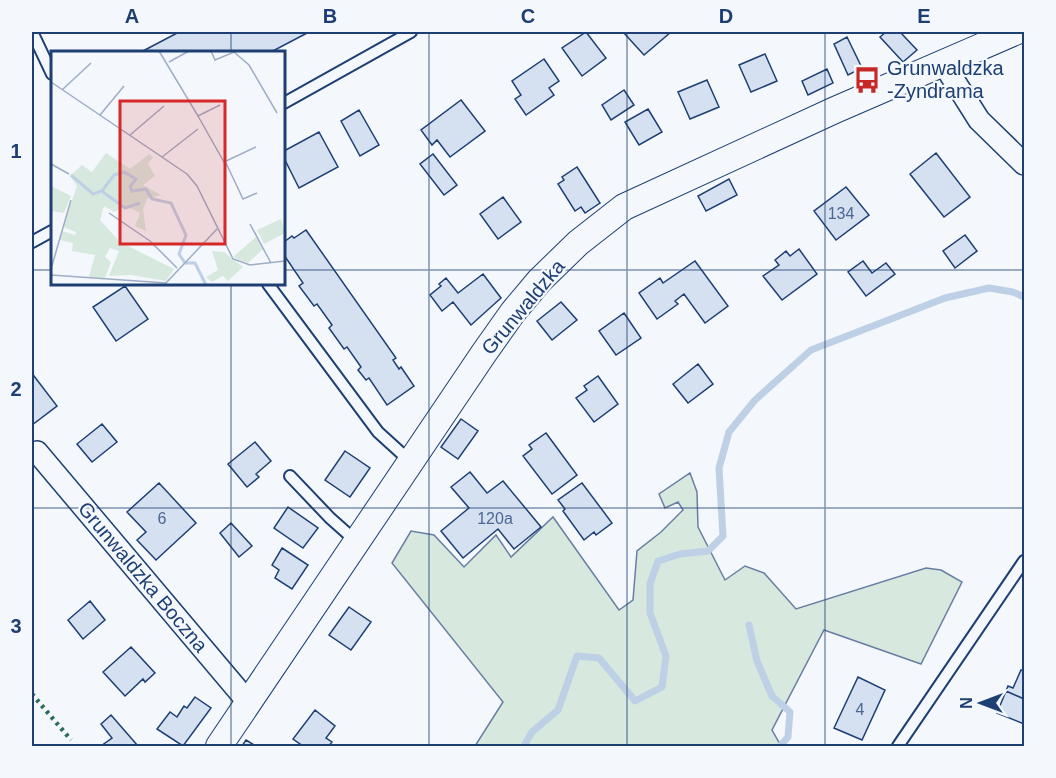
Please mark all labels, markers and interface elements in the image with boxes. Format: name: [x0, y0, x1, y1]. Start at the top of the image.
text: A: [125, 5, 139, 27]
text: B: [323, 5, 337, 27]
text: C: [521, 5, 535, 27]
text: D: [719, 5, 733, 27]
text: E: [917, 5, 931, 27]
inset map: [51, 51, 285, 285]
place label: Grunwaldzka -Zyndrama: [887, 57, 1005, 102]
bus stop icon: Grunwaldzka -Zyndrama: [852, 65, 882, 95]
text: 1: [10, 140, 22, 162]
house number: 134: [828, 205, 854, 222]
street label: Grunwaldzka: [477, 255, 570, 359]
text: 2: [10, 378, 22, 400]
street label: Grunwaldzka Boczna: [74, 498, 213, 657]
house number: 6: [158, 510, 167, 527]
house number: 120a: [477, 510, 513, 527]
text: 3: [10, 615, 22, 637]
north arrow: [951, 673, 1011, 733]
text: N: [958, 697, 975, 709]
house number: 4: [856, 701, 865, 718]

